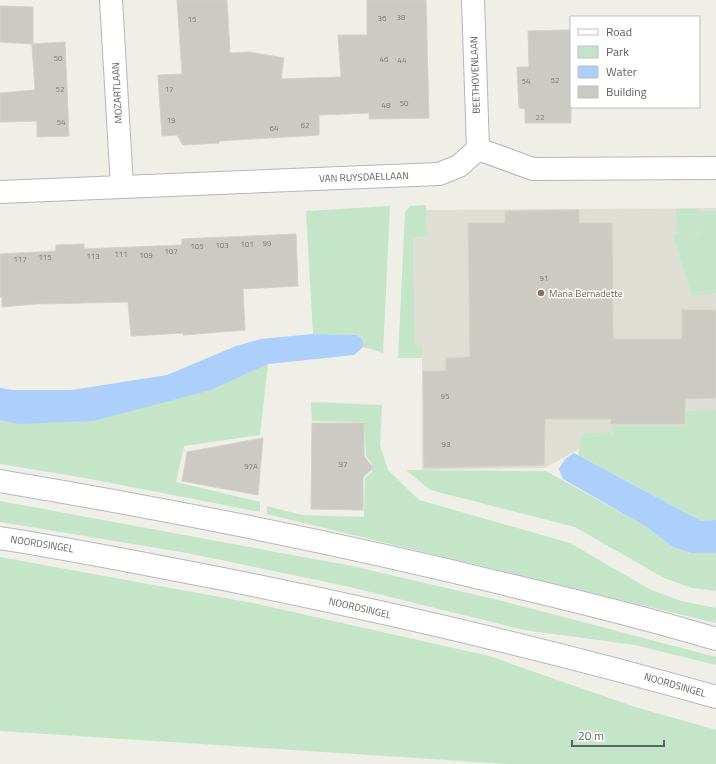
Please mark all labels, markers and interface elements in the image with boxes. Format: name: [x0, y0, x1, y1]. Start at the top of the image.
house number: 38: [397, 11, 406, 23]
house number: 36: [378, 12, 387, 24]
house number: 15: [188, 13, 197, 25]
legend: [570, 16, 700, 108]
text: Road: [606, 22, 632, 41]
street label: BEETHOVENLAAN: [466, 36, 484, 114]
text: Park: [606, 42, 629, 61]
house number: 50: [54, 52, 63, 64]
house number: 46: [380, 53, 389, 65]
house number: 44: [398, 54, 407, 66]
street label: MOZARTLAAN: [108, 62, 126, 124]
text: Water: [606, 62, 637, 81]
house number: 52: [551, 74, 559, 86]
house number: 54: [522, 75, 531, 87]
text: Building: [606, 82, 647, 101]
house number: 52: [56, 83, 64, 95]
house number: 17: [165, 83, 173, 95]
house number: 50: [400, 97, 409, 109]
house number: 48: [382, 99, 391, 111]
house number: 22: [536, 111, 544, 123]
house number: 19: [167, 114, 176, 126]
house number: 54: [57, 116, 66, 128]
house number: 62: [301, 119, 309, 131]
house number: 64: [270, 122, 279, 134]
street label: VAN RUYSDAELLAAN: [319, 168, 409, 186]
house number: 99: [263, 237, 272, 249]
house number: 101: [240, 238, 254, 250]
house number: 103: [215, 239, 229, 251]
house number: 105: [190, 240, 204, 252]
house number: 107: [164, 245, 178, 257]
house number: 111: [114, 248, 128, 260]
house number: 109: [139, 249, 153, 261]
house number: 113: [86, 250, 100, 262]
house number: 115: [38, 251, 52, 263]
house number: 117: [13, 253, 27, 265]
house number: 91: [540, 272, 548, 284]
place label: Maria Bernadette: [549, 286, 623, 301]
marker: Maria Bernadette: [536, 288, 546, 298]
house number: 95: [441, 390, 450, 402]
house number: 93: [442, 438, 450, 450]
house number: 97: [339, 458, 347, 470]
house number: 97A: [244, 460, 258, 472]
street label: NOORDSINGEL: [9, 532, 75, 556]
street label: NOORDSINGEL: [327, 594, 393, 623]
street label: NOORDSINGEL: [642, 669, 708, 701]
scale bar: [572, 722, 664, 748]
text: 20 m: [578, 726, 604, 745]

